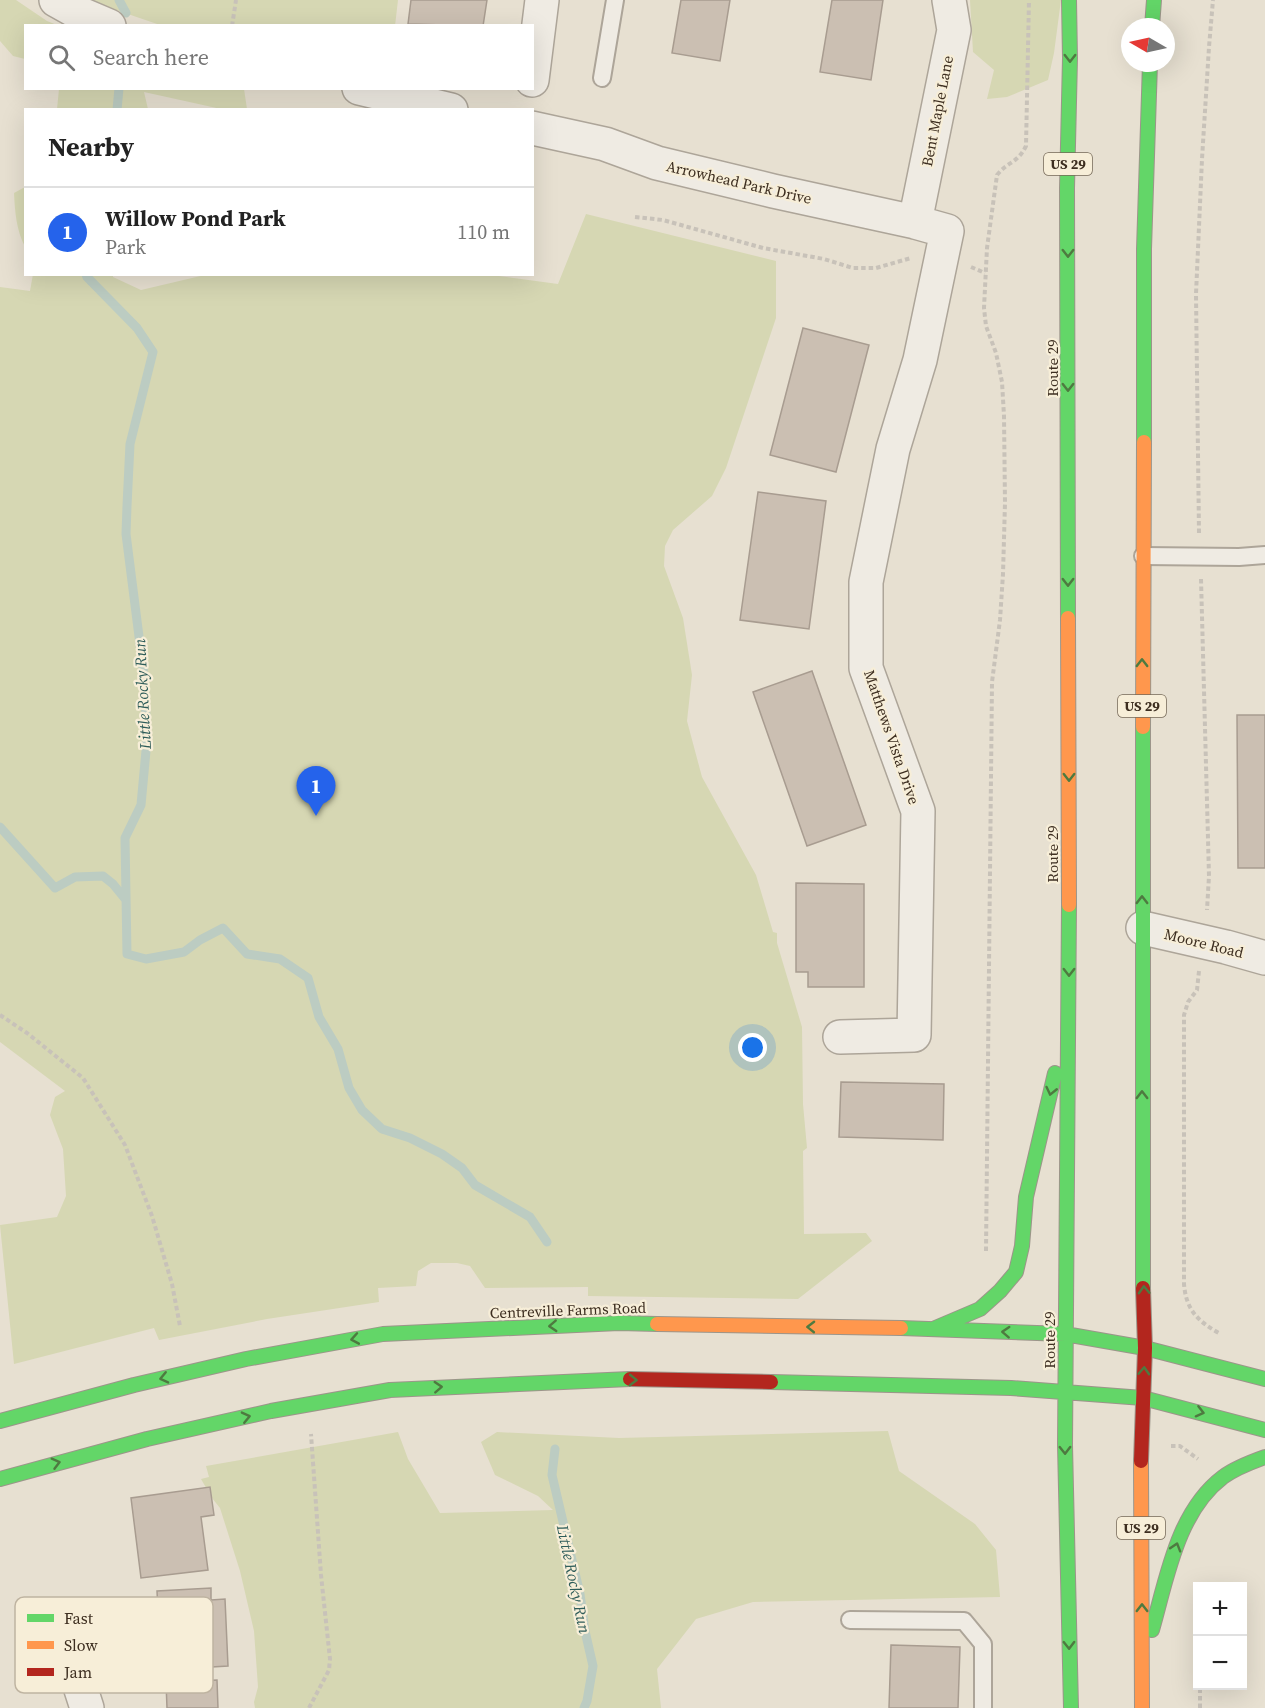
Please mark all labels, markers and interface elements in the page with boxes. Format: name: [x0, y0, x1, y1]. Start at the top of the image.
north arrow: [1121, 18, 1175, 72]
search box: [24, 24, 534, 90]
icon: search: [45, 41, 78, 74]
text: Search here: [93, 42, 209, 72]
street label: Bent Maple Lane: [916, 53, 958, 168]
one-way arrow: [1064, 54, 1076, 63]
text: Nearby: [48, 129, 134, 165]
road number: US 29: [1044, 153, 1092, 175]
street label: Arrowhead Park Drive: [664, 155, 814, 209]
text: Willow Pond Park: [105, 203, 286, 233]
text: 1: [62, 218, 73, 246]
text: 110 m: [457, 218, 510, 246]
text: Park: [105, 233, 146, 261]
one-way arrow: [1062, 249, 1074, 258]
street label: Route 29: [1042, 339, 1063, 397]
one-way arrow: [1062, 383, 1074, 392]
one-way arrow: [1062, 578, 1074, 587]
water label: Little Rocky Run: [128, 638, 156, 751]
one-way arrow: [1136, 658, 1148, 667]
street label: Matthews Vista Drive: [859, 667, 925, 807]
road number: US 29: [1118, 695, 1166, 717]
pin: 1: [296, 766, 336, 816]
one-way arrow: [1062, 773, 1075, 782]
street label: Route 29: [1042, 825, 1063, 883]
one-way arrow: [1136, 895, 1148, 904]
street label: Moore Road: [1162, 923, 1246, 963]
one-way arrow: [1063, 968, 1075, 977]
your location: [738, 1033, 767, 1062]
one-way arrow: [1045, 1085, 1058, 1095]
one-way arrow: [1136, 1090, 1148, 1099]
one-way arrow: [1137, 1285, 1150, 1294]
street label: Centreville Farms Road: [490, 1297, 647, 1323]
street label: Route 29: [1039, 1311, 1060, 1369]
one-way arrow: [549, 1320, 558, 1333]
one-way arrow: [807, 1321, 816, 1333]
one-way arrow: [1002, 1325, 1011, 1338]
one-way arrow: [351, 1332, 361, 1345]
one-way arrow: [1138, 1366, 1151, 1375]
one-way arrow: [159, 1370, 169, 1383]
one-way arrow: [628, 1373, 637, 1386]
one-way arrow: [434, 1381, 443, 1394]
one-way arrow: [1195, 1405, 1205, 1418]
one-way arrow: [241, 1411, 251, 1424]
one-way arrow: [1059, 1446, 1072, 1455]
one-way arrow: [51, 1458, 61, 1471]
road number: US 29: [1117, 1517, 1165, 1539]
water label: Little Rocky Run: [552, 1522, 596, 1635]
one-way arrow: [1169, 1542, 1182, 1553]
map controls: [1193, 1582, 1247, 1690]
button: +: [1193, 1582, 1247, 1636]
legend: [15, 1597, 213, 1693]
one-way arrow: [1135, 1603, 1148, 1612]
text: Fast: [64, 1607, 94, 1629]
text: Slow: [64, 1634, 99, 1656]
button: −: [1193, 1636, 1247, 1690]
one-way arrow: [1063, 1641, 1076, 1650]
text: Jam: [63, 1661, 92, 1683]

